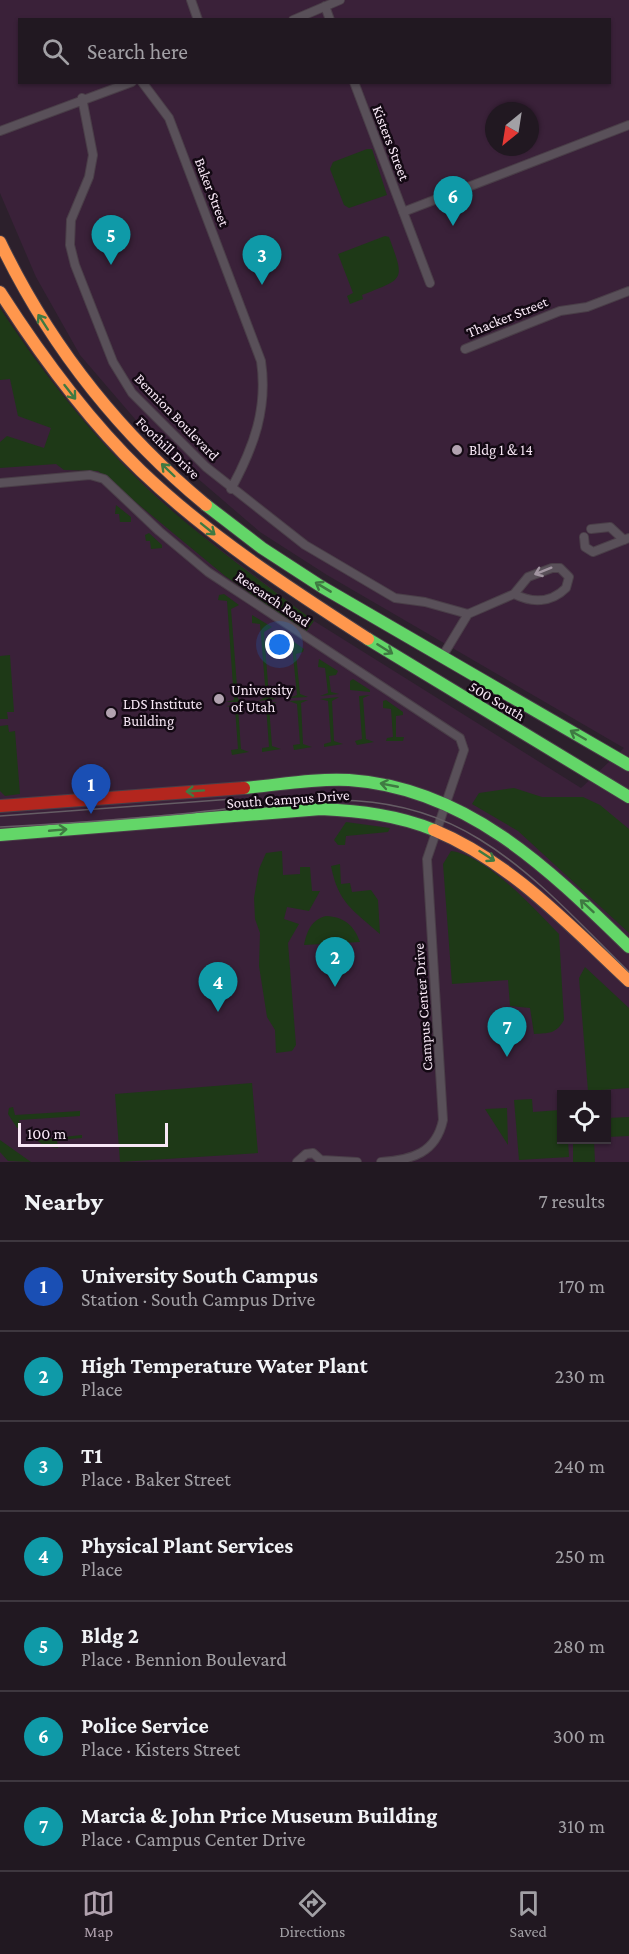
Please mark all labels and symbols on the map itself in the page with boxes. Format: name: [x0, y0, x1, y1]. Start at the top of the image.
north arrow: [485, 102, 539, 156]
street label: Kisters Street: [369, 103, 413, 184]
street label: Baker Street: [192, 155, 233, 229]
pin: 6: [434, 176, 472, 226]
pin: 5: [92, 216, 130, 265]
pin: 3: [242, 236, 282, 285]
street label: Thacker Street: [464, 293, 551, 341]
one-way arrow: [36, 313, 49, 330]
street label: Bennion Boulevard: [132, 370, 222, 464]
one-way arrow: [63, 383, 76, 399]
street label: Foothill Drive: [133, 414, 203, 483]
place label: Bldg 1 & 14: [469, 442, 533, 459]
marker: Bldg 1 & 14: [450, 443, 464, 457]
one-way arrow: [160, 463, 175, 478]
one-way arrow: [199, 522, 215, 535]
one-way arrow: [534, 567, 553, 578]
street label: Research Road: [233, 568, 313, 630]
one-way arrow: [315, 581, 332, 593]
your location: [265, 630, 294, 659]
one-way arrow: [376, 644, 393, 656]
street label: 500 South: [466, 678, 528, 724]
place label: University of Utah: [231, 682, 293, 715]
marker: University of Utah: [212, 692, 226, 706]
place label: LDS Institute Building: [123, 696, 202, 730]
marker: LDS Institute Building: [104, 706, 118, 720]
one-way arrow: [570, 729, 587, 741]
pin: 1: [72, 764, 110, 814]
one-way arrow: [380, 779, 400, 790]
one-way arrow: [186, 786, 206, 797]
street label: South Campus Drive: [226, 787, 350, 812]
one-way arrow: [48, 824, 68, 835]
one-way arrow: [478, 851, 495, 863]
one-way arrow: [579, 899, 594, 914]
pin: 2: [316, 938, 354, 987]
street label: Campus Center Drive: [411, 942, 436, 1071]
pin: 4: [198, 962, 238, 1012]
pin: 7: [488, 1008, 526, 1057]
scale bar: [18, 1120, 168, 1148]

